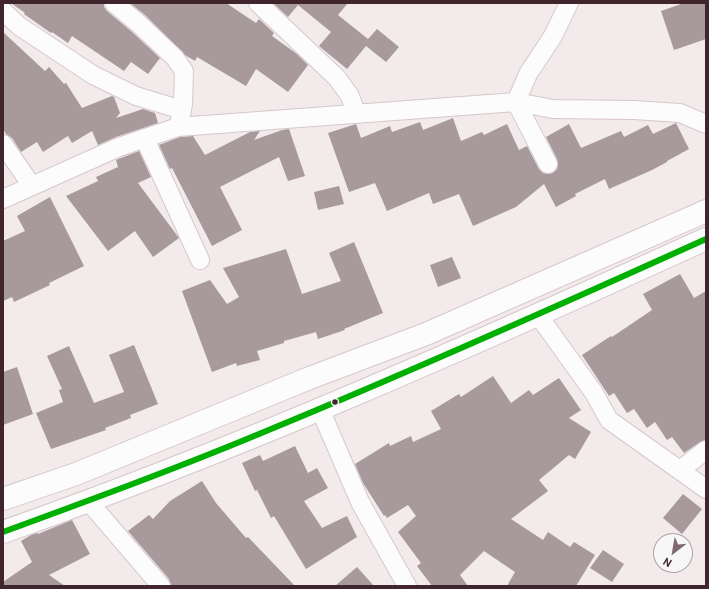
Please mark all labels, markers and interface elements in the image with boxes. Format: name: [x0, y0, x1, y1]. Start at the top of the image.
unlabelled marker: [330, 397, 340, 407]
north arrow: [653, 533, 693, 573]
text: N: [660, 554, 674, 570]

